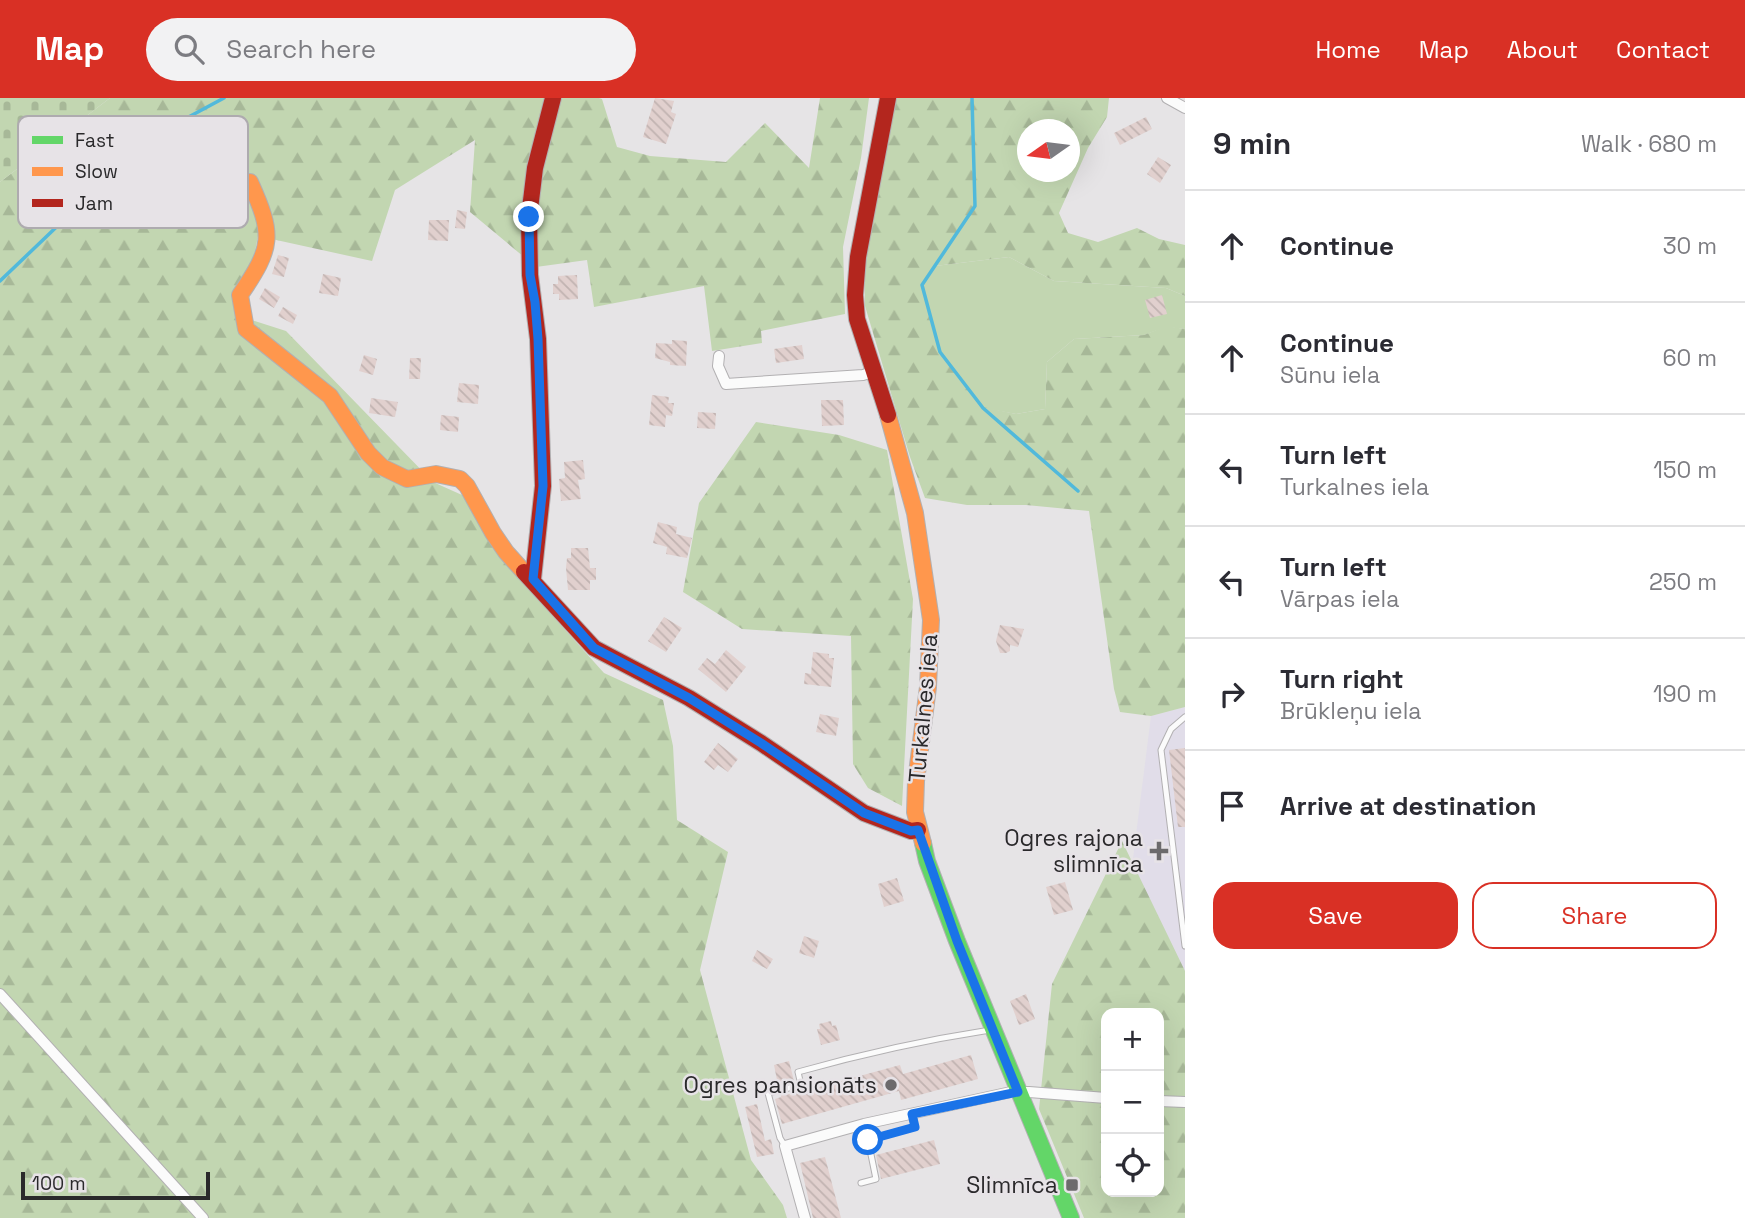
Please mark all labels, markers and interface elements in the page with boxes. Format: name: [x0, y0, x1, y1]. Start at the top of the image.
search box: [146, 18, 636, 81]
text: Map: [35, 28, 104, 70]
icon: search: [170, 30, 208, 68]
text: Search here: [226, 32, 376, 66]
text: Home: [1315, 34, 1381, 65]
text: Map: [1419, 34, 1469, 65]
text: About: [1507, 34, 1578, 65]
text: Contact: [1616, 34, 1710, 65]
legend: [18, 116, 248, 228]
north arrow: [1017, 119, 1080, 182]
text: 9 min: [1213, 124, 1291, 163]
text: Fast: [75, 128, 115, 153]
text: Walk · 680 m: [1581, 129, 1717, 159]
text: Slow: [75, 159, 118, 184]
text: Jam: [75, 191, 113, 216]
route end: [513, 201, 544, 232]
icon: ahead: [1213, 227, 1251, 265]
text: Continue: [1280, 229, 1394, 263]
text: 30 m: [1663, 231, 1717, 261]
text: Continue: [1280, 326, 1394, 360]
icon: ahead: [1213, 339, 1251, 377]
text: 60 m: [1662, 343, 1717, 373]
text: Sūnu iela: [1280, 360, 1380, 390]
text: Turn left: [1280, 438, 1387, 472]
icon: left: [1213, 451, 1251, 489]
text: 150 m: [1653, 455, 1717, 485]
text: Turkalnes iela: [1280, 472, 1429, 502]
text: Turn left: [1280, 550, 1387, 584]
icon: left: [1213, 563, 1251, 601]
text: 250 m: [1649, 567, 1717, 597]
text: Vārpas iela: [1280, 584, 1399, 614]
street label: Turkalnes iela: [902, 632, 944, 784]
text: Turn right: [1280, 662, 1404, 696]
icon: right: [1213, 675, 1251, 713]
text: 190 m: [1653, 679, 1717, 709]
text: Brūkleņu iela: [1280, 696, 1422, 726]
icon: arrive: [1213, 787, 1251, 825]
text: Arrive at destination: [1280, 789, 1537, 823]
place label: Ogres rajona slimnīca: [1004, 823, 1143, 879]
marker: Ogres rajona slimnīca: [1149, 841, 1169, 861]
button: Save: [1213, 882, 1458, 949]
button: Share: [1472, 882, 1717, 949]
map controls: [1101, 1008, 1164, 1197]
button: +: [1101, 1008, 1164, 1071]
place label: Ogres pansionāts: [684, 1070, 877, 1100]
button: −: [1101, 1071, 1164, 1134]
marker: Ogres pansionāts: [883, 1077, 899, 1093]
route start: [852, 1124, 883, 1155]
button: locate: [1101, 1134, 1164, 1197]
scale bar: [21, 1169, 210, 1201]
place label: Slimnīca: [966, 1170, 1058, 1200]
text: 100 m: [32, 1171, 86, 1196]
marker: Slimnīca: [1064, 1177, 1080, 1193]

